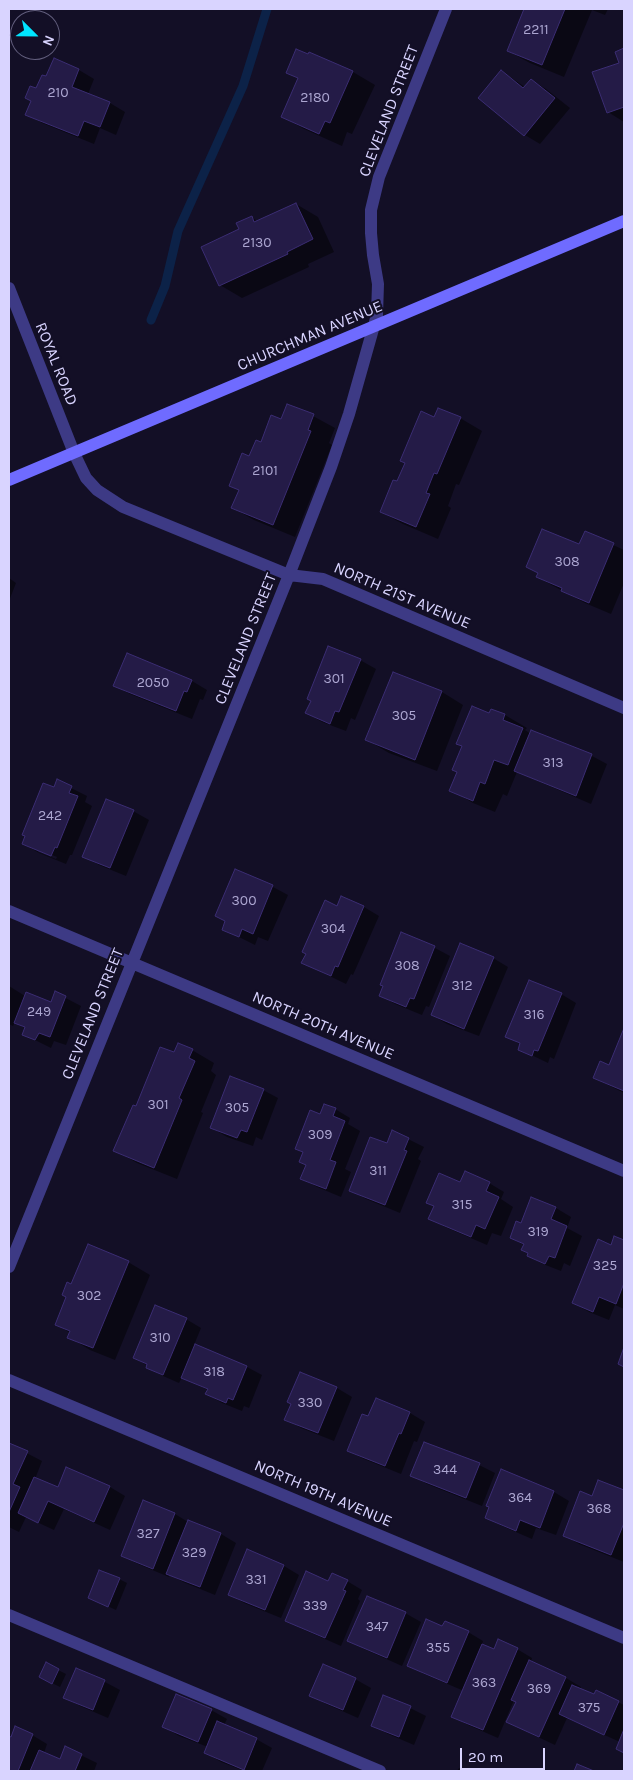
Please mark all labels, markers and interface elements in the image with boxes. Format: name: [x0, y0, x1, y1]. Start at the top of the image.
north arrow: [10, 10, 60, 60]
house number: 2211: [523, 22, 549, 38]
text: N: [39, 33, 58, 49]
street label: CLEVELAND STREET: [355, 42, 423, 180]
house number: 210: [47, 85, 69, 101]
house number: 2180: [300, 90, 330, 106]
house number: 2130: [242, 235, 272, 251]
street label: CHURCHMAN AVENUE: [235, 297, 385, 375]
street label: ROYAL ROAD: [31, 320, 81, 408]
house number: 2101: [252, 463, 278, 479]
house number: 308: [554, 554, 580, 570]
street label: NORTH 21ST AVENUE: [331, 558, 473, 634]
street label: CLEVELAND STREET: [211, 571, 281, 707]
house number: 301: [323, 671, 345, 687]
house number: 2050: [137, 675, 169, 691]
house number: 305: [392, 708, 416, 724]
house number: 313: [542, 755, 564, 771]
house number: 242: [38, 808, 62, 824]
house number: 300: [232, 893, 256, 909]
house number: 304: [321, 921, 345, 937]
street label: CLEVELAND STREET: [58, 946, 128, 1082]
house number: 308: [394, 958, 420, 974]
house number: 312: [451, 978, 473, 994]
street label: NORTH 20TH AVENUE: [249, 987, 397, 1065]
house number: 249: [27, 1004, 51, 1020]
house number: 316: [524, 1007, 544, 1023]
house number: 301: [147, 1097, 169, 1113]
house number: 305: [225, 1100, 249, 1116]
house number: 309: [308, 1127, 332, 1143]
house number: 311: [369, 1163, 387, 1179]
house number: 315: [452, 1197, 472, 1213]
house number: 319: [527, 1224, 549, 1240]
house number: 325: [593, 1258, 617, 1274]
house number: 302: [77, 1288, 101, 1304]
house number: 310: [149, 1330, 171, 1346]
house number: 318: [203, 1364, 225, 1380]
house number: 330: [298, 1395, 322, 1411]
street label: NORTH 19TH AVENUE: [251, 1456, 395, 1532]
house number: 344: [433, 1462, 457, 1478]
house number: 364: [508, 1490, 532, 1506]
house number: 368: [587, 1501, 611, 1517]
house number: 327: [137, 1526, 159, 1542]
house number: 329: [182, 1545, 206, 1561]
house number: 331: [245, 1572, 267, 1588]
house number: 339: [303, 1598, 327, 1614]
house number: 347: [366, 1619, 388, 1635]
house number: 355: [426, 1640, 450, 1656]
house number: 363: [472, 1675, 496, 1691]
house number: 369: [527, 1681, 551, 1697]
house number: 375: [578, 1700, 600, 1716]
scale bar: [463, 1738, 548, 1770]
text: 20 m: [468, 1748, 503, 1766]

